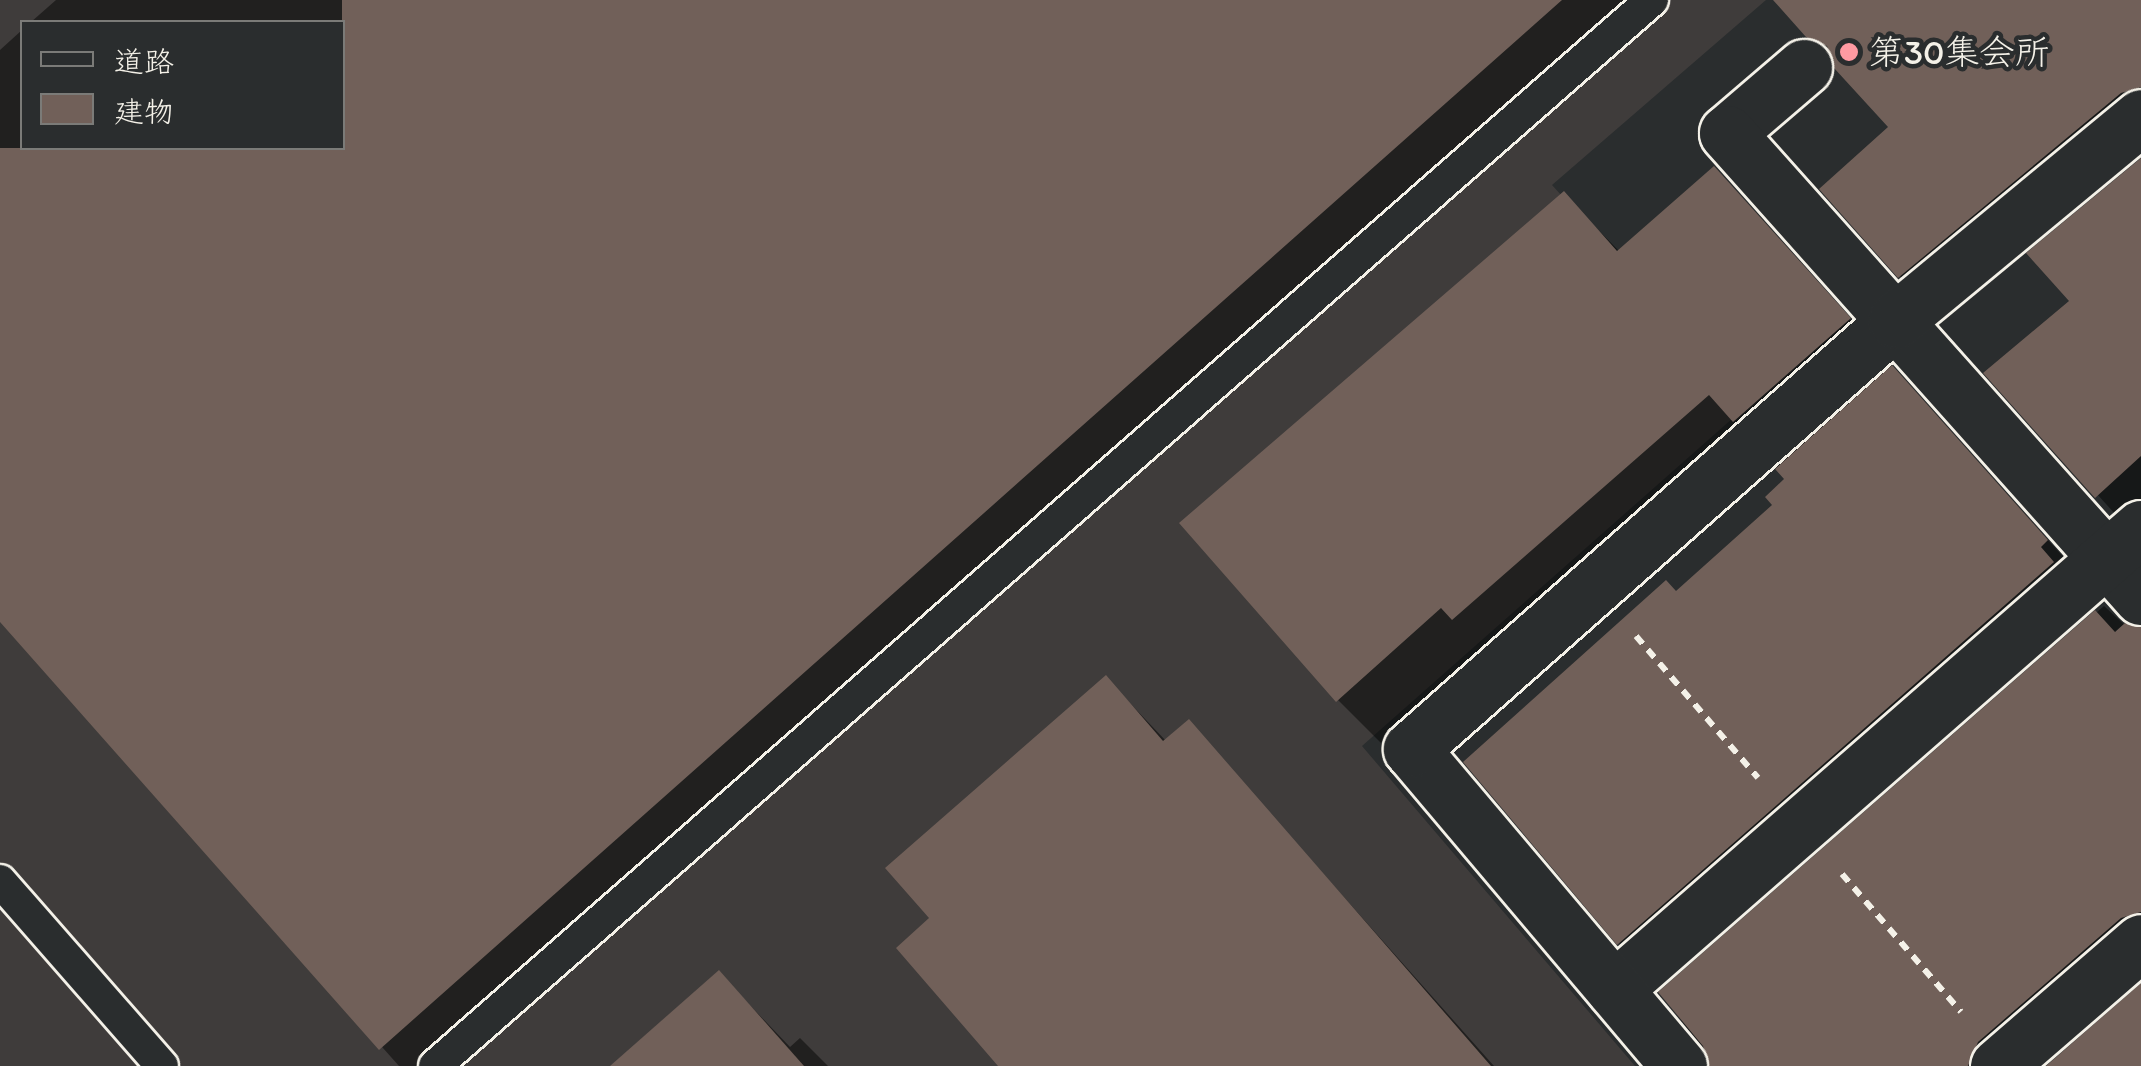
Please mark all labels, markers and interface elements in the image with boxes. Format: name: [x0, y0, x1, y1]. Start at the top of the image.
legend: [20, 20, 345, 150]
place label: 第30集会所: [1869, 31, 2050, 73]
marker: 第30集会所: [1838, 41, 1860, 63]
text: 道路: [114, 43, 174, 80]
text: 建物: [114, 93, 174, 130]

